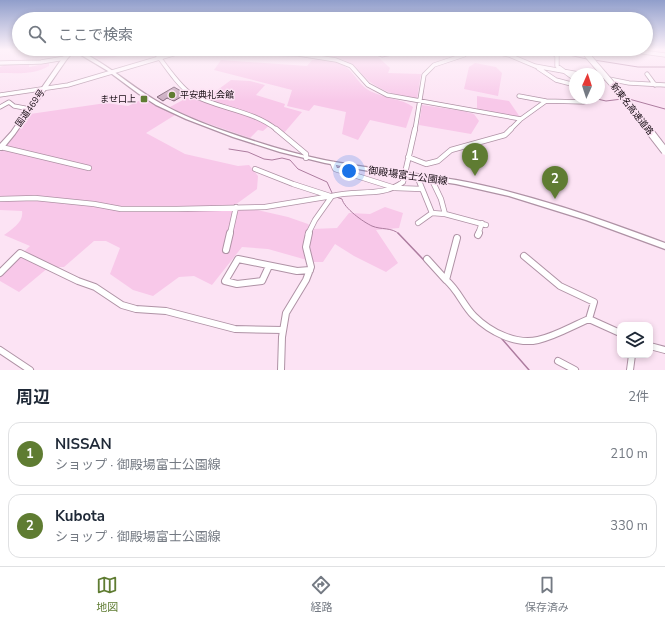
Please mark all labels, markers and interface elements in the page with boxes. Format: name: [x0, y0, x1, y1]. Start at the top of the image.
search box: [12, 12, 653, 56]
icon: search: [26, 23, 48, 45]
text: ここで検索: [58, 25, 133, 45]
north arrow: [569, 68, 605, 104]
street label: 新東名高速道路: [608, 80, 656, 138]
street label: 国道469号: [13, 87, 47, 129]
place label: 平安典礼会館: [180, 89, 234, 101]
marker: 平安典礼会館: [167, 90, 177, 100]
place label: ませ口上: [100, 93, 136, 105]
marker: ませ口上: [139, 94, 149, 104]
pin: 1: [462, 143, 488, 176]
your location: [339, 161, 359, 181]
street label: 御殿場富士公園線: [367, 163, 448, 188]
pin: 2: [542, 166, 568, 199]
map controls: [617, 322, 653, 358]
button: layers: [617, 322, 653, 358]
text: 周辺: [16, 386, 50, 409]
text: 2件: [628, 388, 649, 406]
text: NISSAN: [55, 434, 112, 454]
text: 1: [26, 445, 34, 463]
text: 210 m: [610, 445, 648, 463]
text: ショップ · 御殿場富士公園線: [55, 456, 221, 474]
text: Kubota: [55, 506, 105, 526]
text: 2: [26, 517, 34, 535]
text: 330 m: [610, 517, 648, 535]
text: ショップ · 御殿場富士公園線: [55, 528, 221, 546]
tab: 地図: [96, 574, 118, 615]
tab: 経路: [310, 574, 332, 615]
tab: 保存済み: [525, 574, 569, 615]

